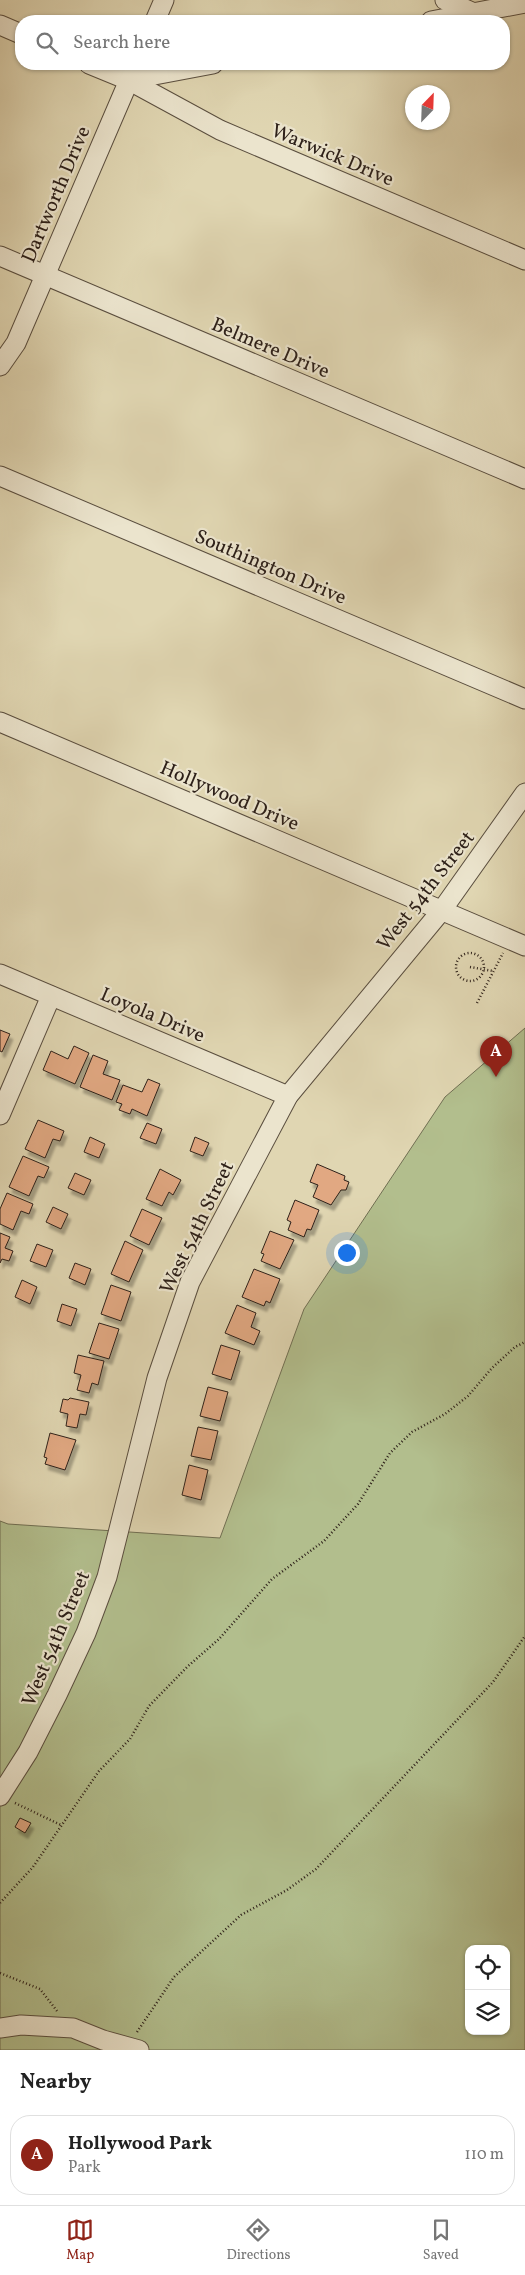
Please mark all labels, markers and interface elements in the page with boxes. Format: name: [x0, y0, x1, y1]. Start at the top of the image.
search box: [15, 15, 510, 70]
icon: search: [33, 29, 61, 57]
text: Search here: [73, 30, 170, 56]
north arrow: [405, 85, 450, 130]
street label: Warwick Drive: [267, 117, 398, 194]
street label: Dartworth Drive: [15, 122, 98, 267]
street label: Belmere Drive: [207, 311, 334, 386]
street label: Southington Drive: [190, 523, 350, 612]
street label: Hollywood Drive: [155, 755, 303, 839]
street label: West 54th Street: [371, 826, 482, 957]
street label: Loyola Drive: [95, 981, 209, 1051]
pin: A: [480, 1036, 512, 1077]
street label: West 54th Street: [154, 1157, 242, 1299]
your location: [334, 1240, 360, 1266]
street label: West 54th Street: [16, 1567, 98, 1711]
map controls: [465, 1945, 510, 2035]
button: locate: [465, 1945, 510, 1990]
button: layers: [465, 1990, 510, 2035]
text: Nearby: [20, 2068, 91, 2097]
text: Hollywood Park: [68, 2131, 212, 2157]
text: A: [31, 2144, 43, 2166]
text: 110 m: [465, 2144, 504, 2166]
text: Park: [68, 2157, 101, 2179]
tab: Map: [66, 2216, 94, 2265]
tab: Directions: [226, 2216, 291, 2265]
tab: Saved: [423, 2216, 459, 2265]

